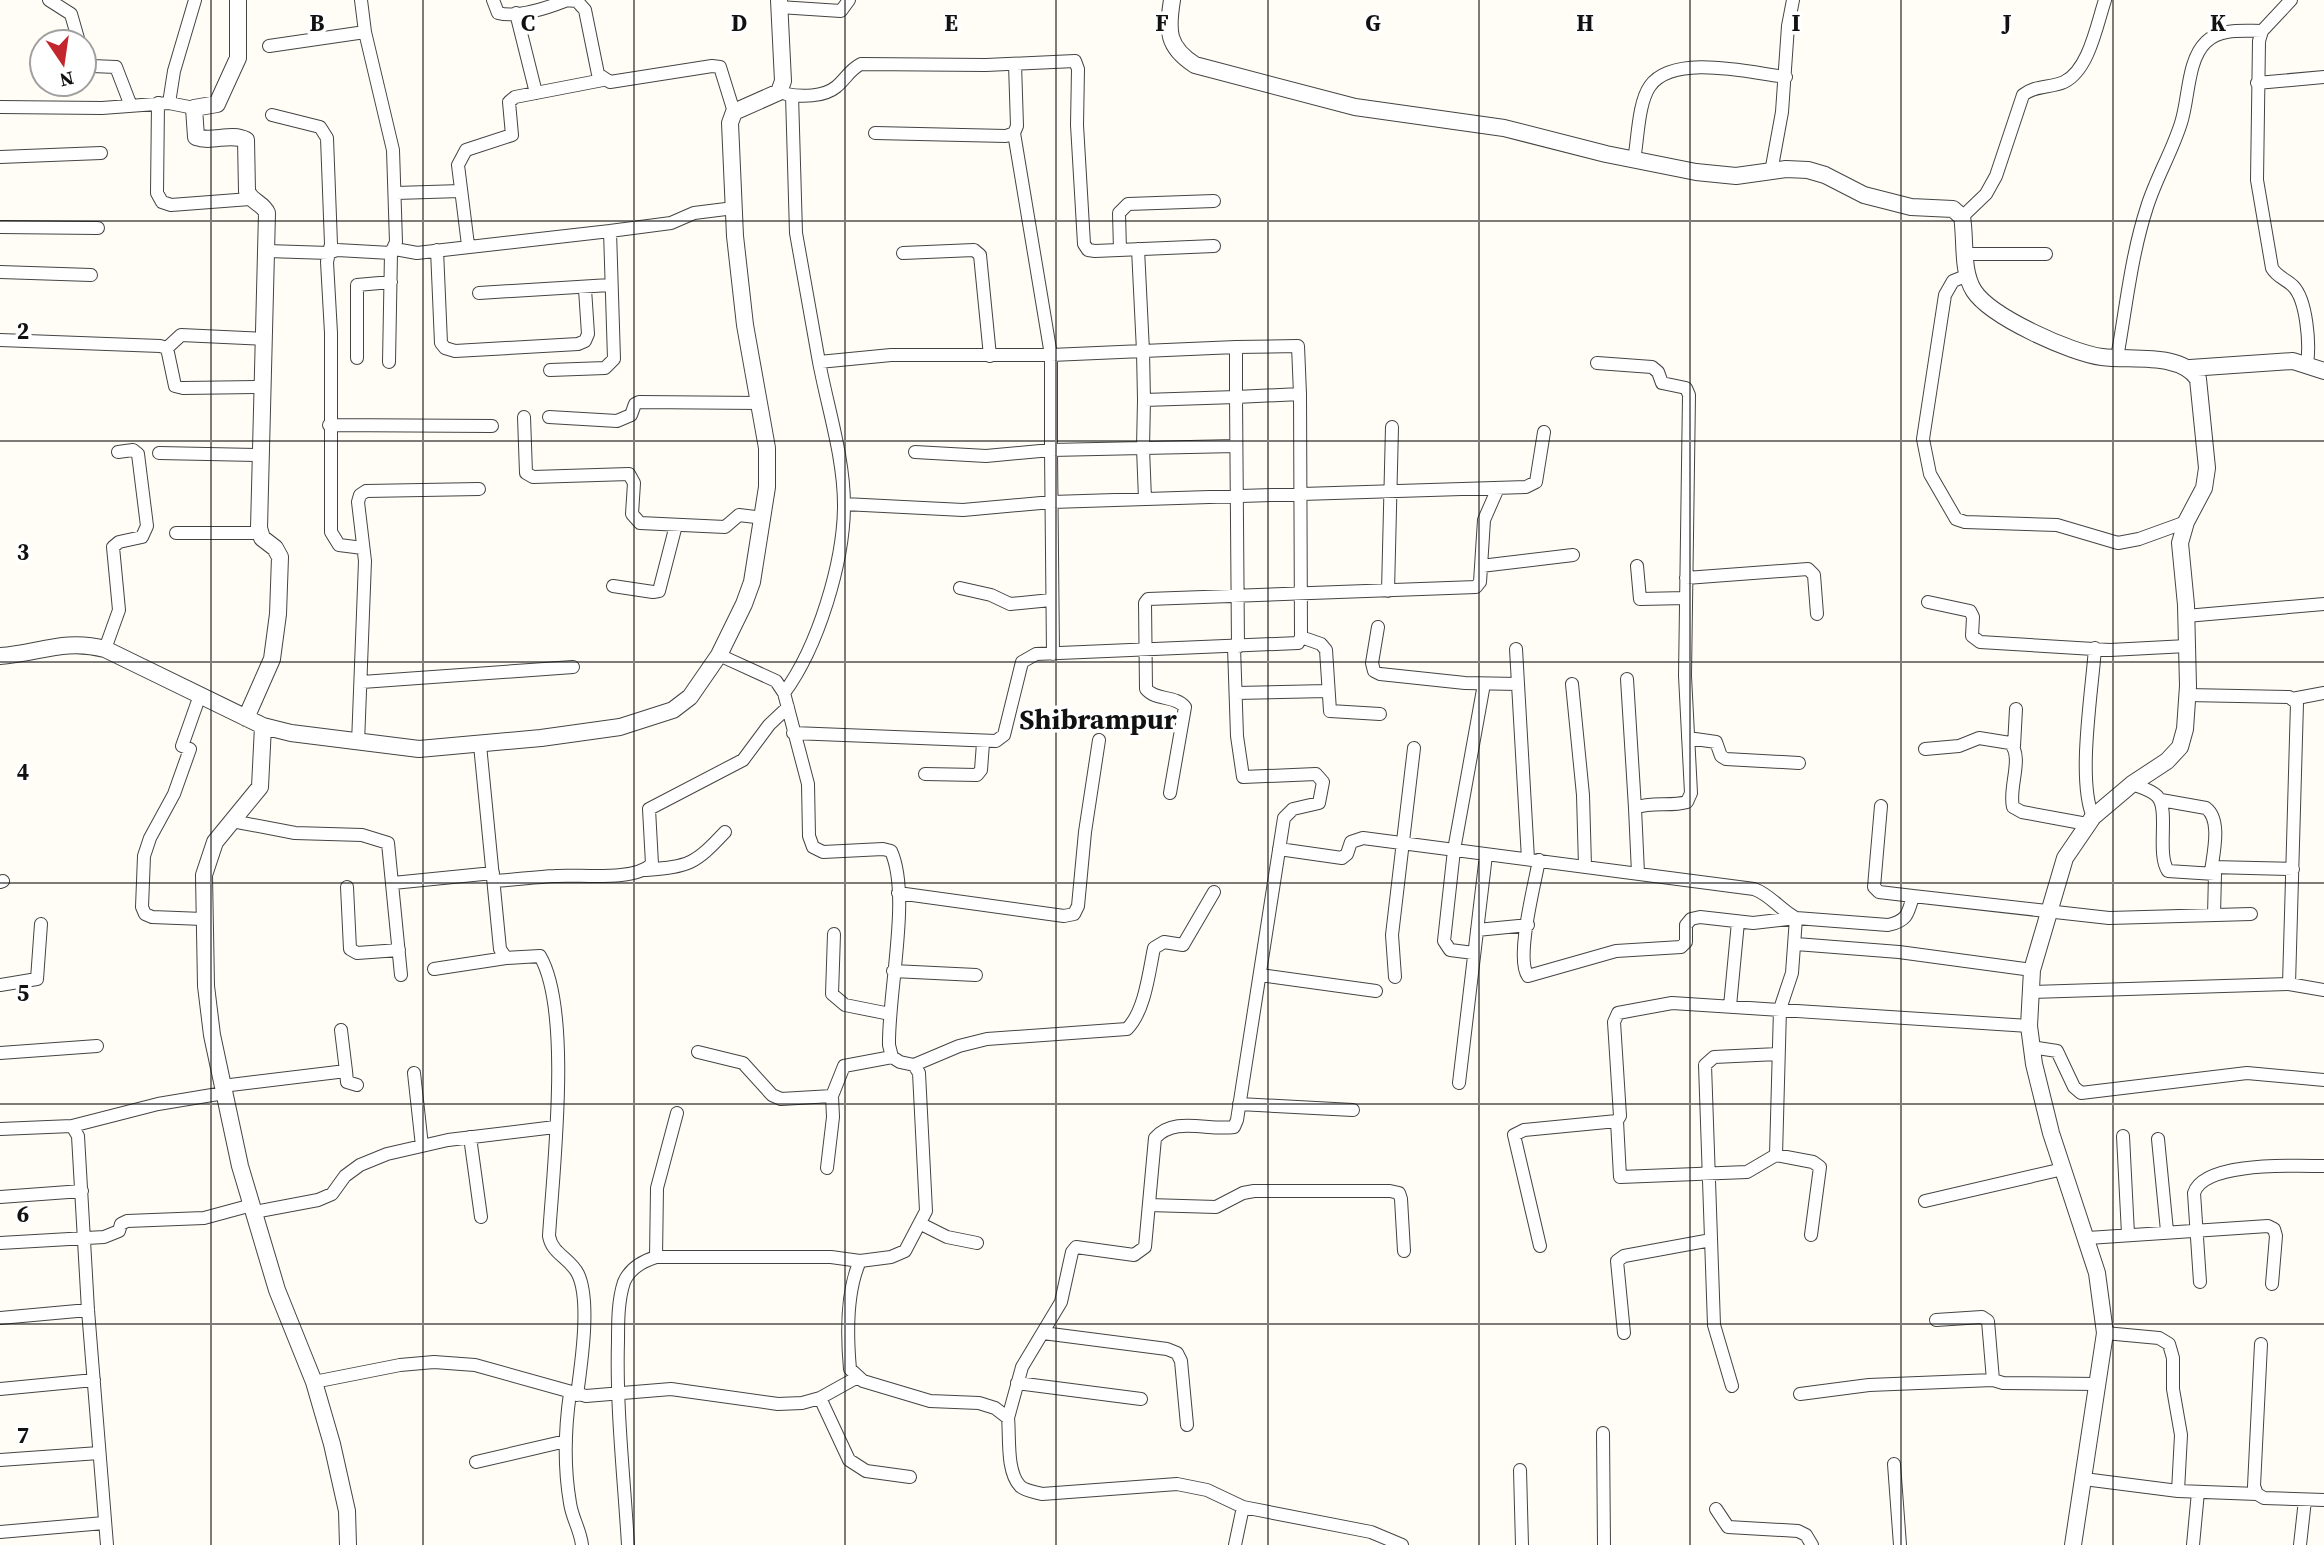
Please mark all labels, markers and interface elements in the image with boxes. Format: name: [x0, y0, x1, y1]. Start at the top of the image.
text: B: [310, 7, 325, 39]
text: C: [521, 7, 535, 39]
text: D: [731, 7, 747, 39]
text: E: [944, 7, 958, 39]
text: F: [1155, 7, 1169, 39]
text: G: [1365, 7, 1381, 39]
text: H: [1576, 7, 1594, 39]
text: I: [1792, 7, 1801, 39]
text: J: [2000, 7, 2012, 39]
text: K: [2210, 7, 2226, 39]
north arrow: [28, 28, 98, 98]
text: N: [57, 65, 76, 94]
text: 2: [17, 315, 29, 347]
text: 3: [17, 536, 29, 568]
district label: Shibrampur: [1019, 700, 1177, 738]
text: 4: [17, 756, 29, 788]
text: 5: [17, 977, 29, 1009]
text: 6: [17, 1198, 29, 1230]
text: 7: [17, 1419, 29, 1451]

